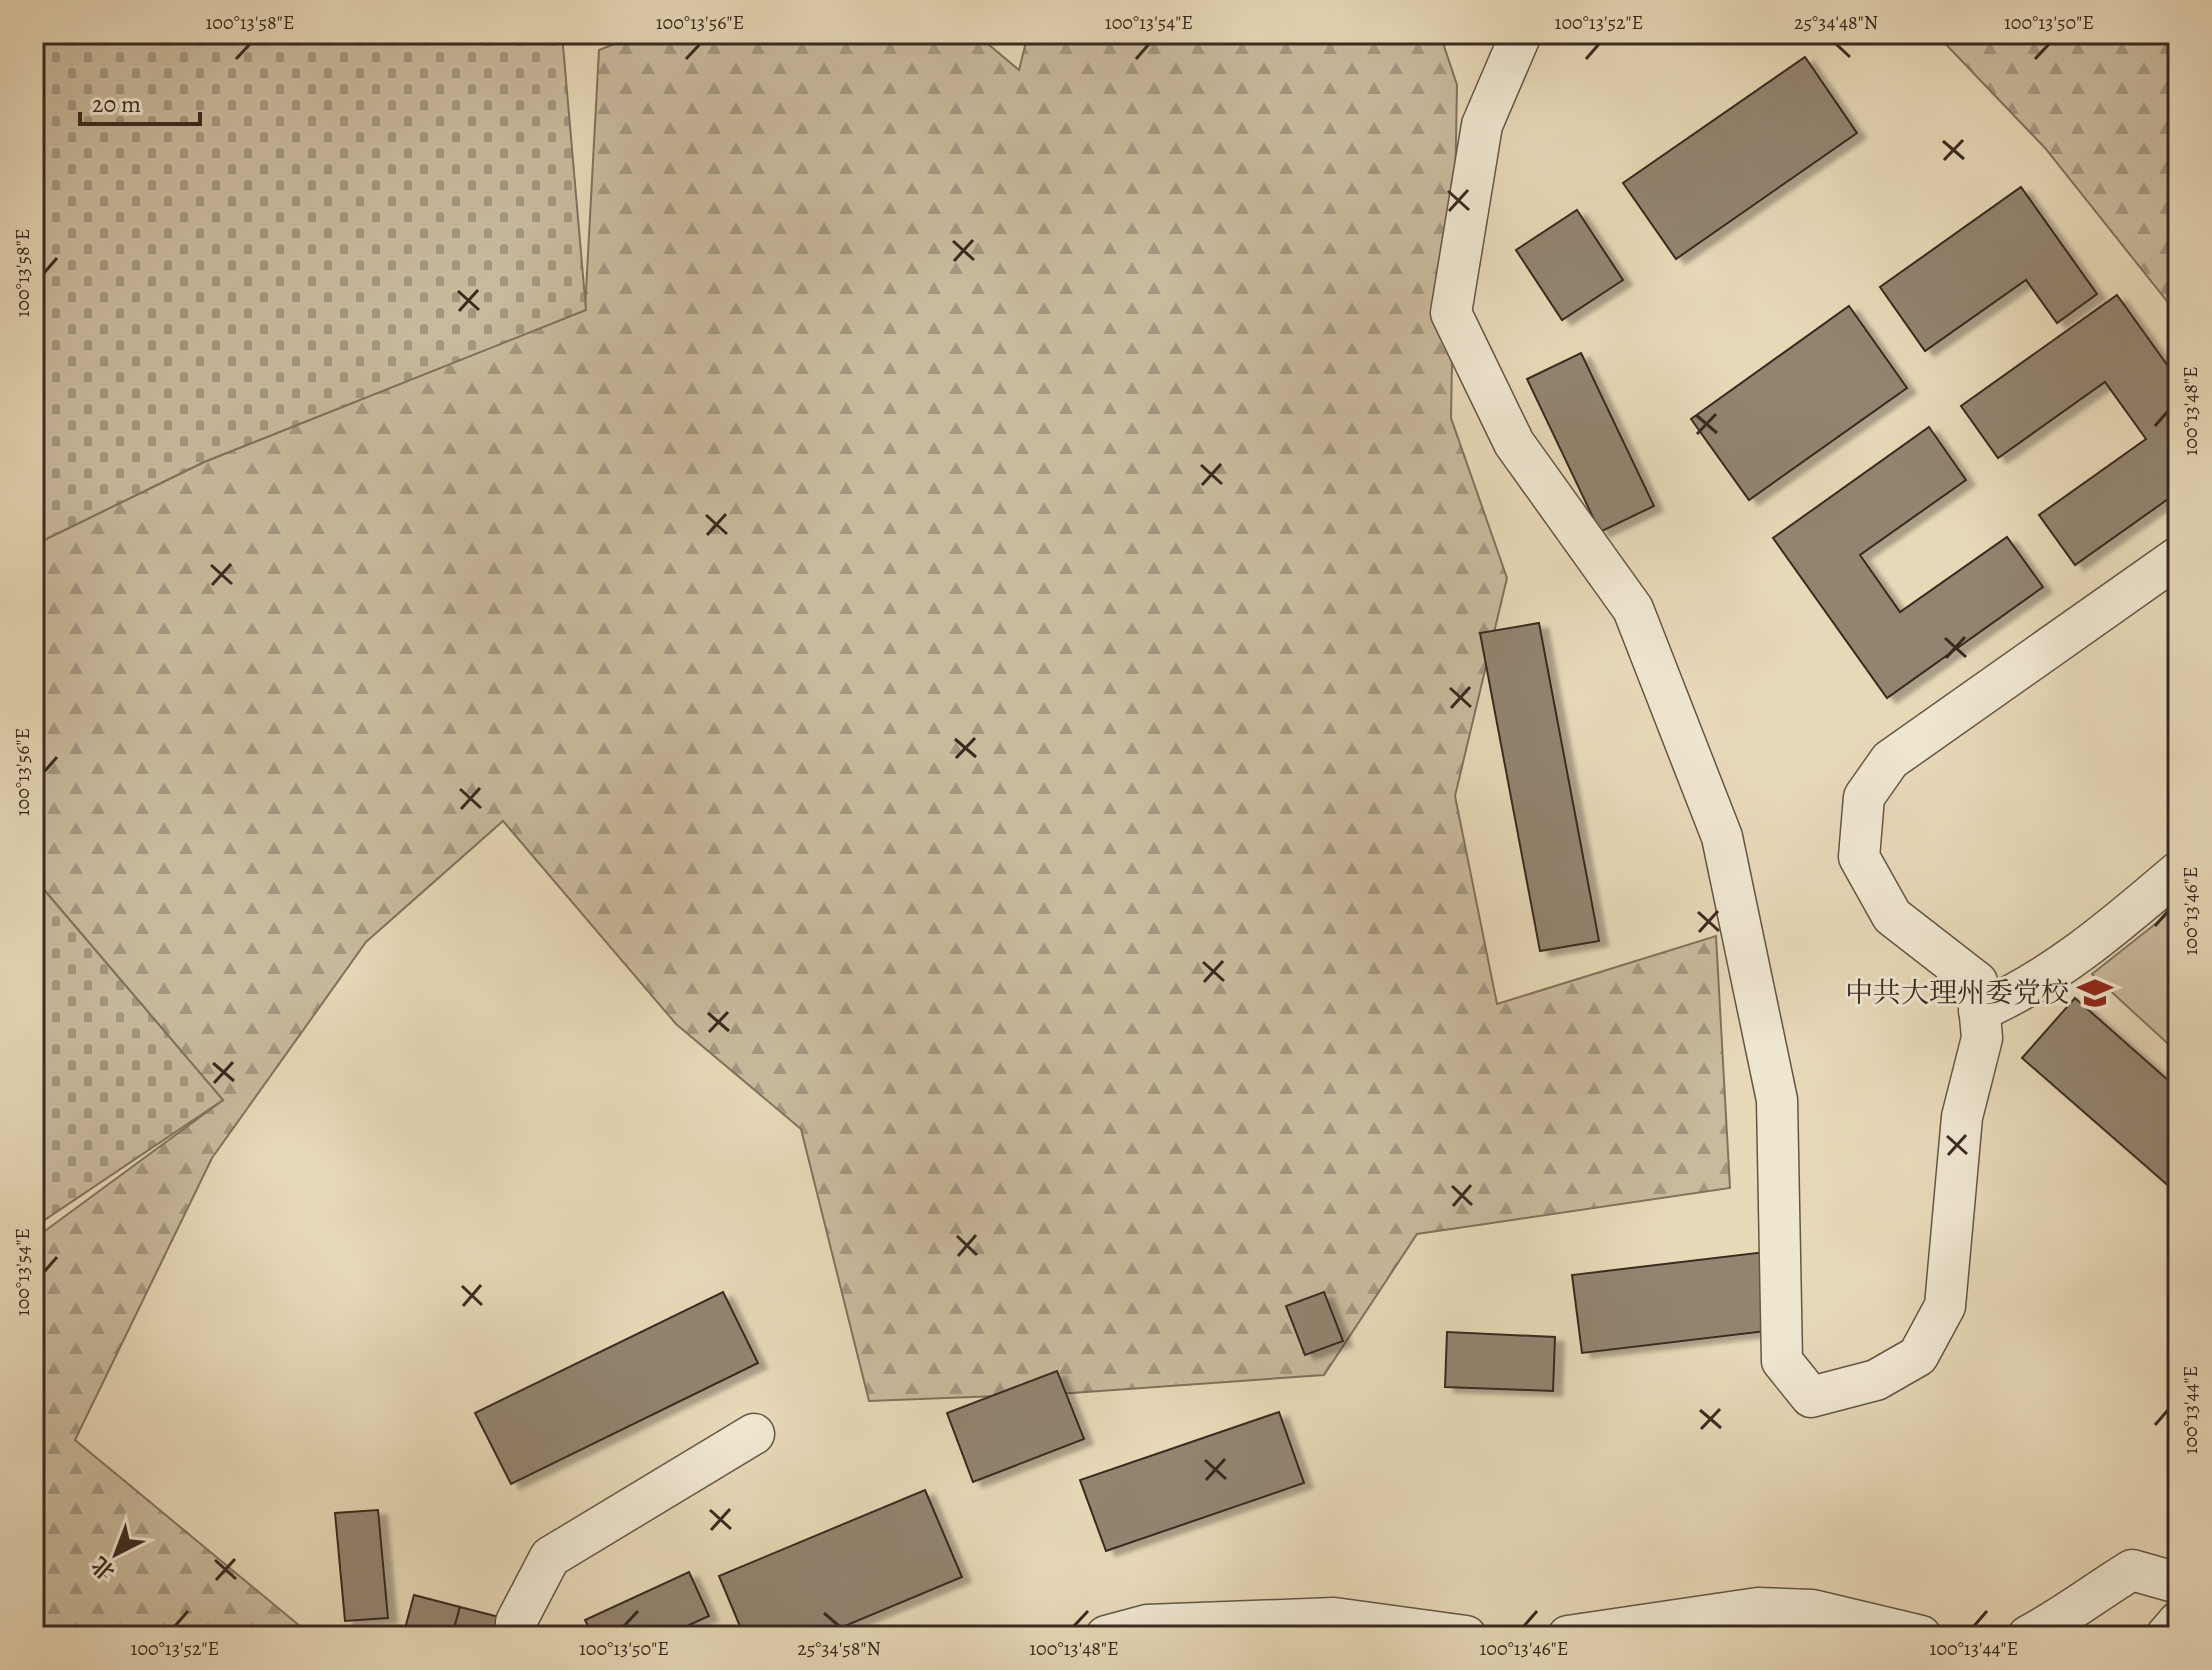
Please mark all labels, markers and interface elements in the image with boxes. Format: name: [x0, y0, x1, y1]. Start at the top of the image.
text: 100°13'58"E: [206, 9, 294, 36]
text: 100°13'56"E: [656, 9, 744, 36]
text: 100°13'54"E: [1105, 9, 1193, 36]
text: 100°13'52"E: [1555, 9, 1643, 36]
text: 25°34'48"N: [1794, 9, 1878, 36]
text: 100°13'50"E: [2004, 9, 2094, 36]
scale bar: [80, 76, 200, 126]
text: 20 m: [92, 88, 141, 120]
text: 100°13'58"E: [9, 229, 36, 317]
text: 100°13'48"E: [2177, 366, 2204, 456]
text: 100°13'56"E: [9, 728, 36, 816]
text: 100°13'46"E: [2177, 867, 2204, 955]
place label: 中共大理州委党校: [1845, 974, 2069, 1012]
school or university icon: 中共大理州委党校: [2076, 974, 2114, 1012]
text: 100°13'54"E: [9, 1228, 36, 1316]
text: 100°13'44"E: [2177, 1366, 2204, 1454]
north arrow: [76, 1514, 156, 1594]
text: 北: [85, 1550, 122, 1587]
text: 100°13'52"E: [131, 1635, 219, 1662]
text: 100°13'50"E: [579, 1635, 669, 1662]
text: 25°34'58"N: [797, 1635, 881, 1662]
text: 100°13'48"E: [1029, 1635, 1119, 1662]
text: 100°13'46"E: [1480, 1635, 1568, 1662]
text: 100°13'44"E: [1930, 1635, 2018, 1662]

